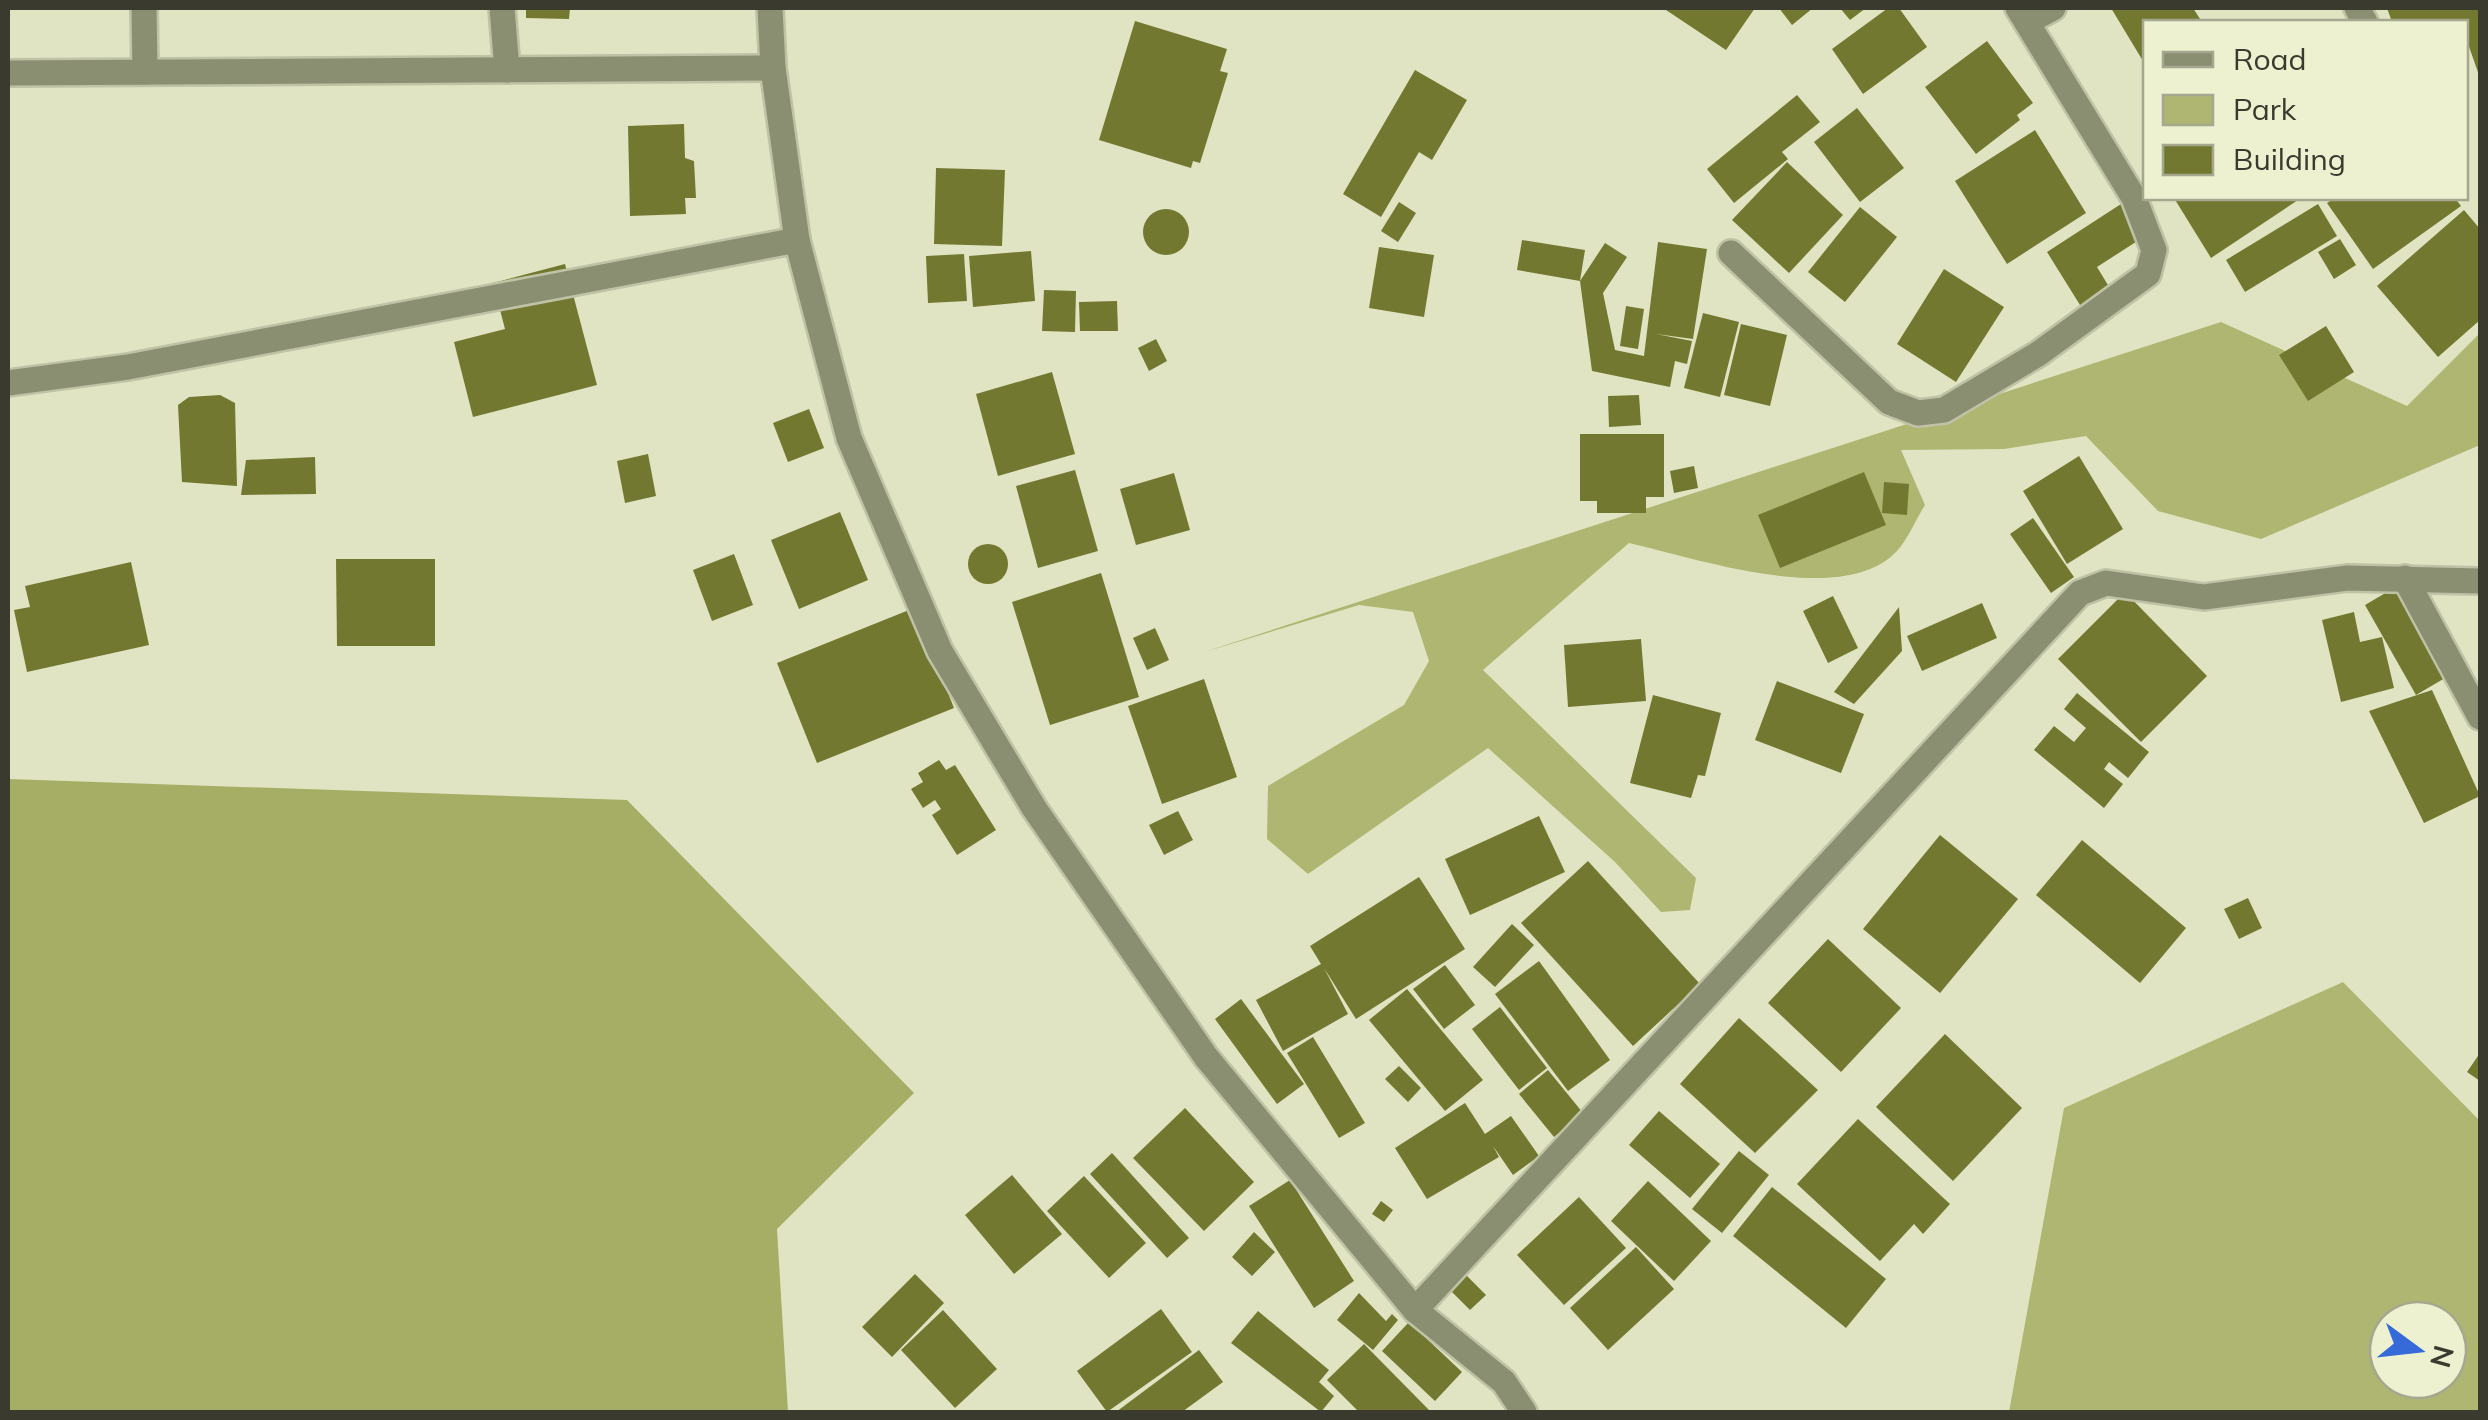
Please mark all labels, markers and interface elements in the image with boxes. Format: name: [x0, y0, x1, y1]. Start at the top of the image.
legend: [2143, 20, 2468, 200]
text: Road: [2233, 40, 2307, 78]
text: Park: [2233, 90, 2297, 128]
text: Building: [2233, 140, 2346, 178]
north arrow: [2368, 1300, 2468, 1400]
text: N: [2423, 1342, 2462, 1371]

